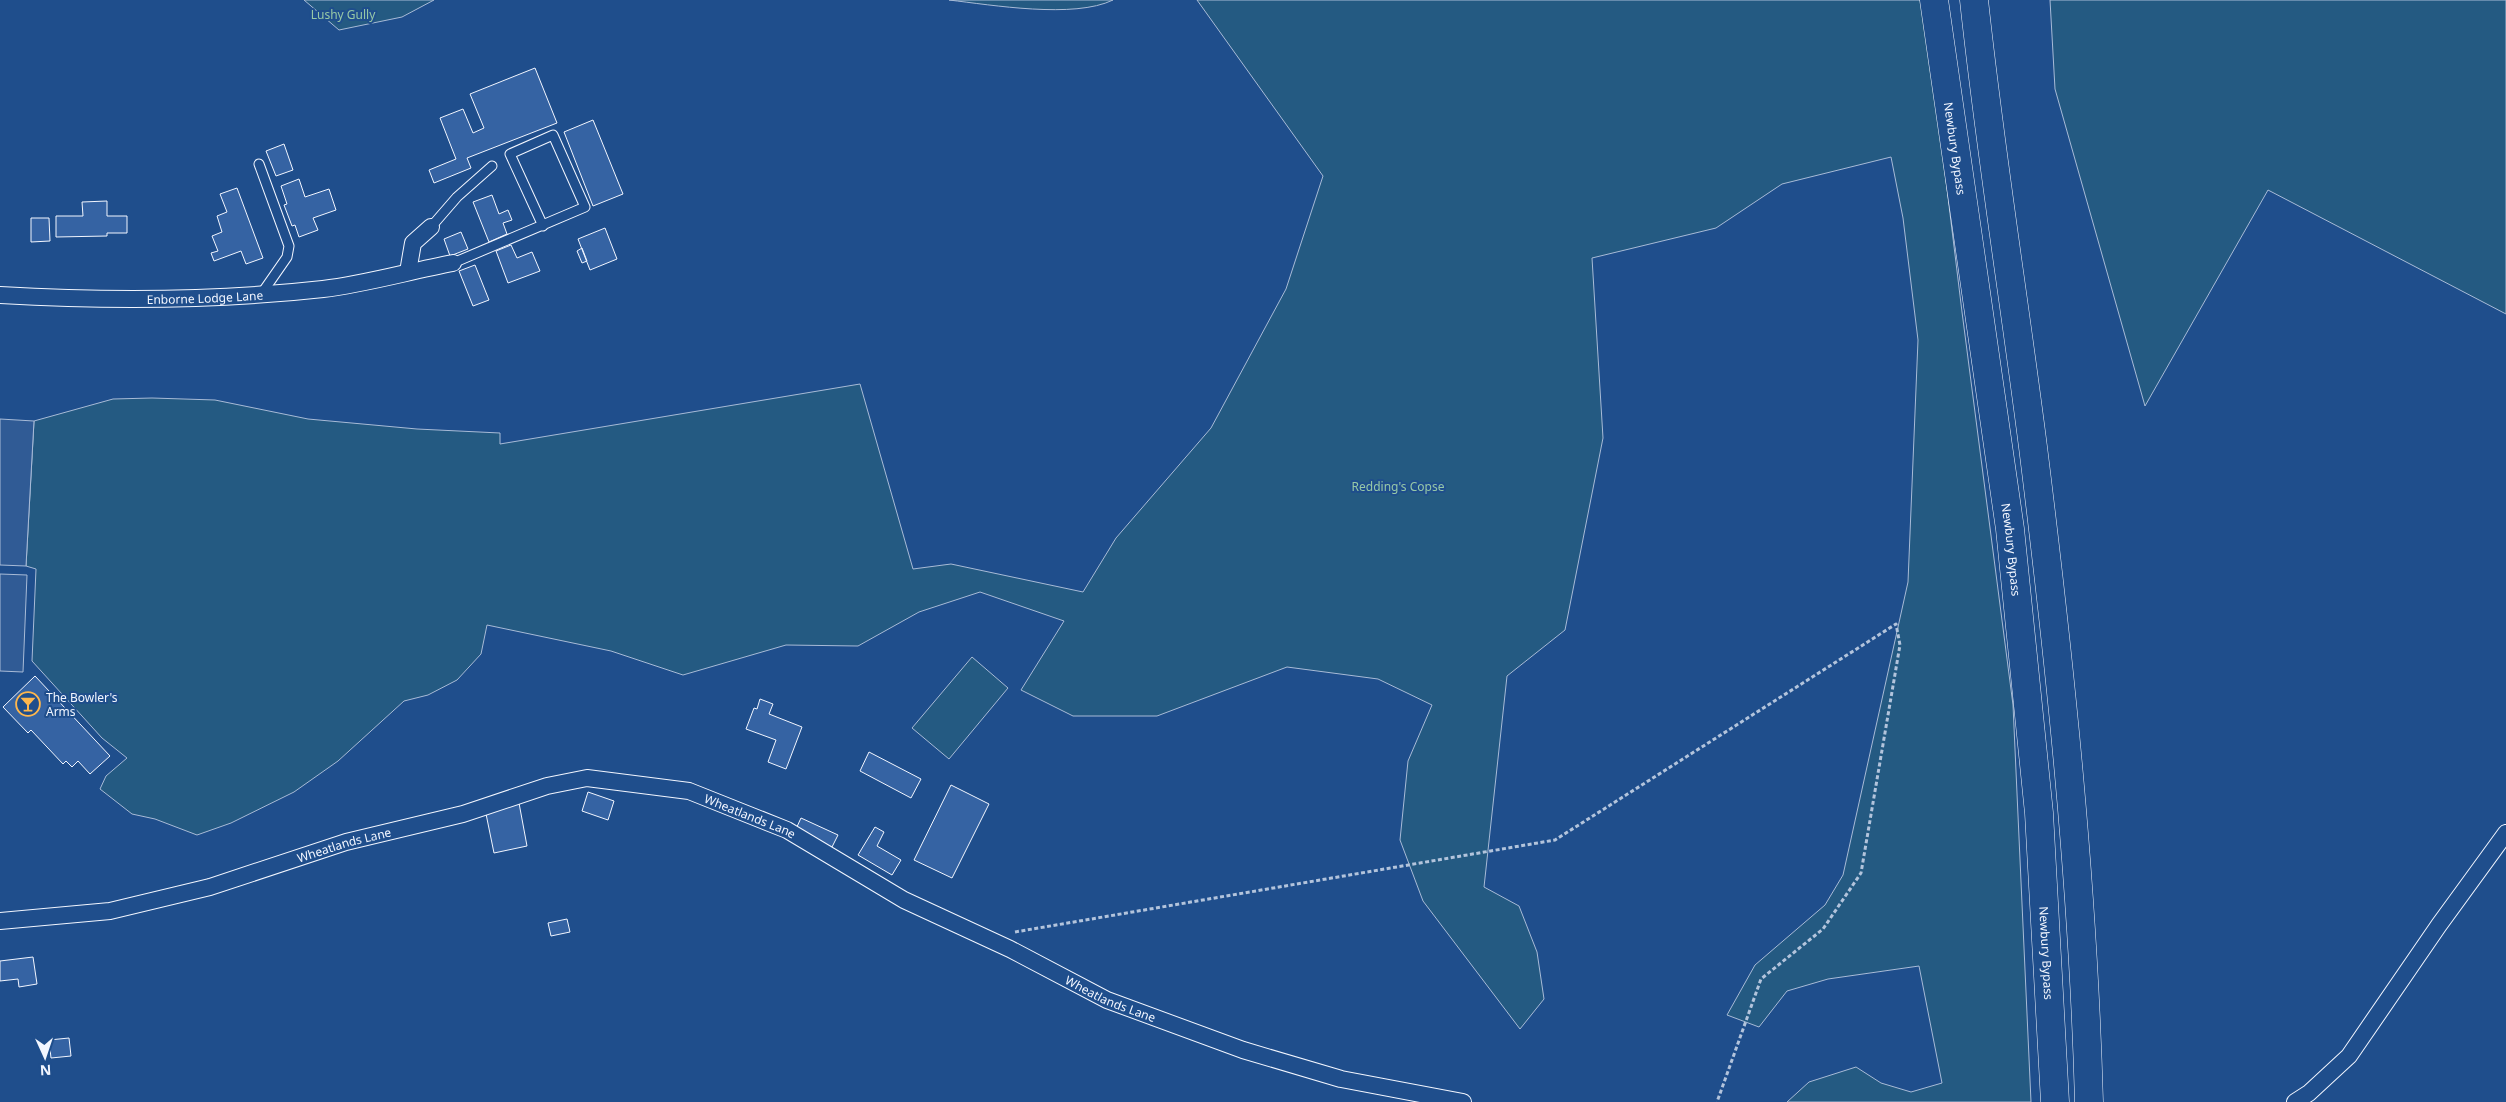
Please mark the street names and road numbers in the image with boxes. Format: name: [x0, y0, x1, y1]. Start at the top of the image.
street label: Newbury Bypass: [1940, 101, 1970, 196]
street label: Enborne Lodge Lane: [147, 286, 264, 307]
street label: Newbury Bypass: [1998, 502, 2025, 597]
street label: Wheatlands Lane: [702, 790, 799, 842]
street label: Wheatlands Lane: [295, 823, 393, 866]
street label: Newbury Bypass: [2036, 906, 2058, 1000]
street label: Wheatlands Lane: [1063, 971, 1158, 1026]

